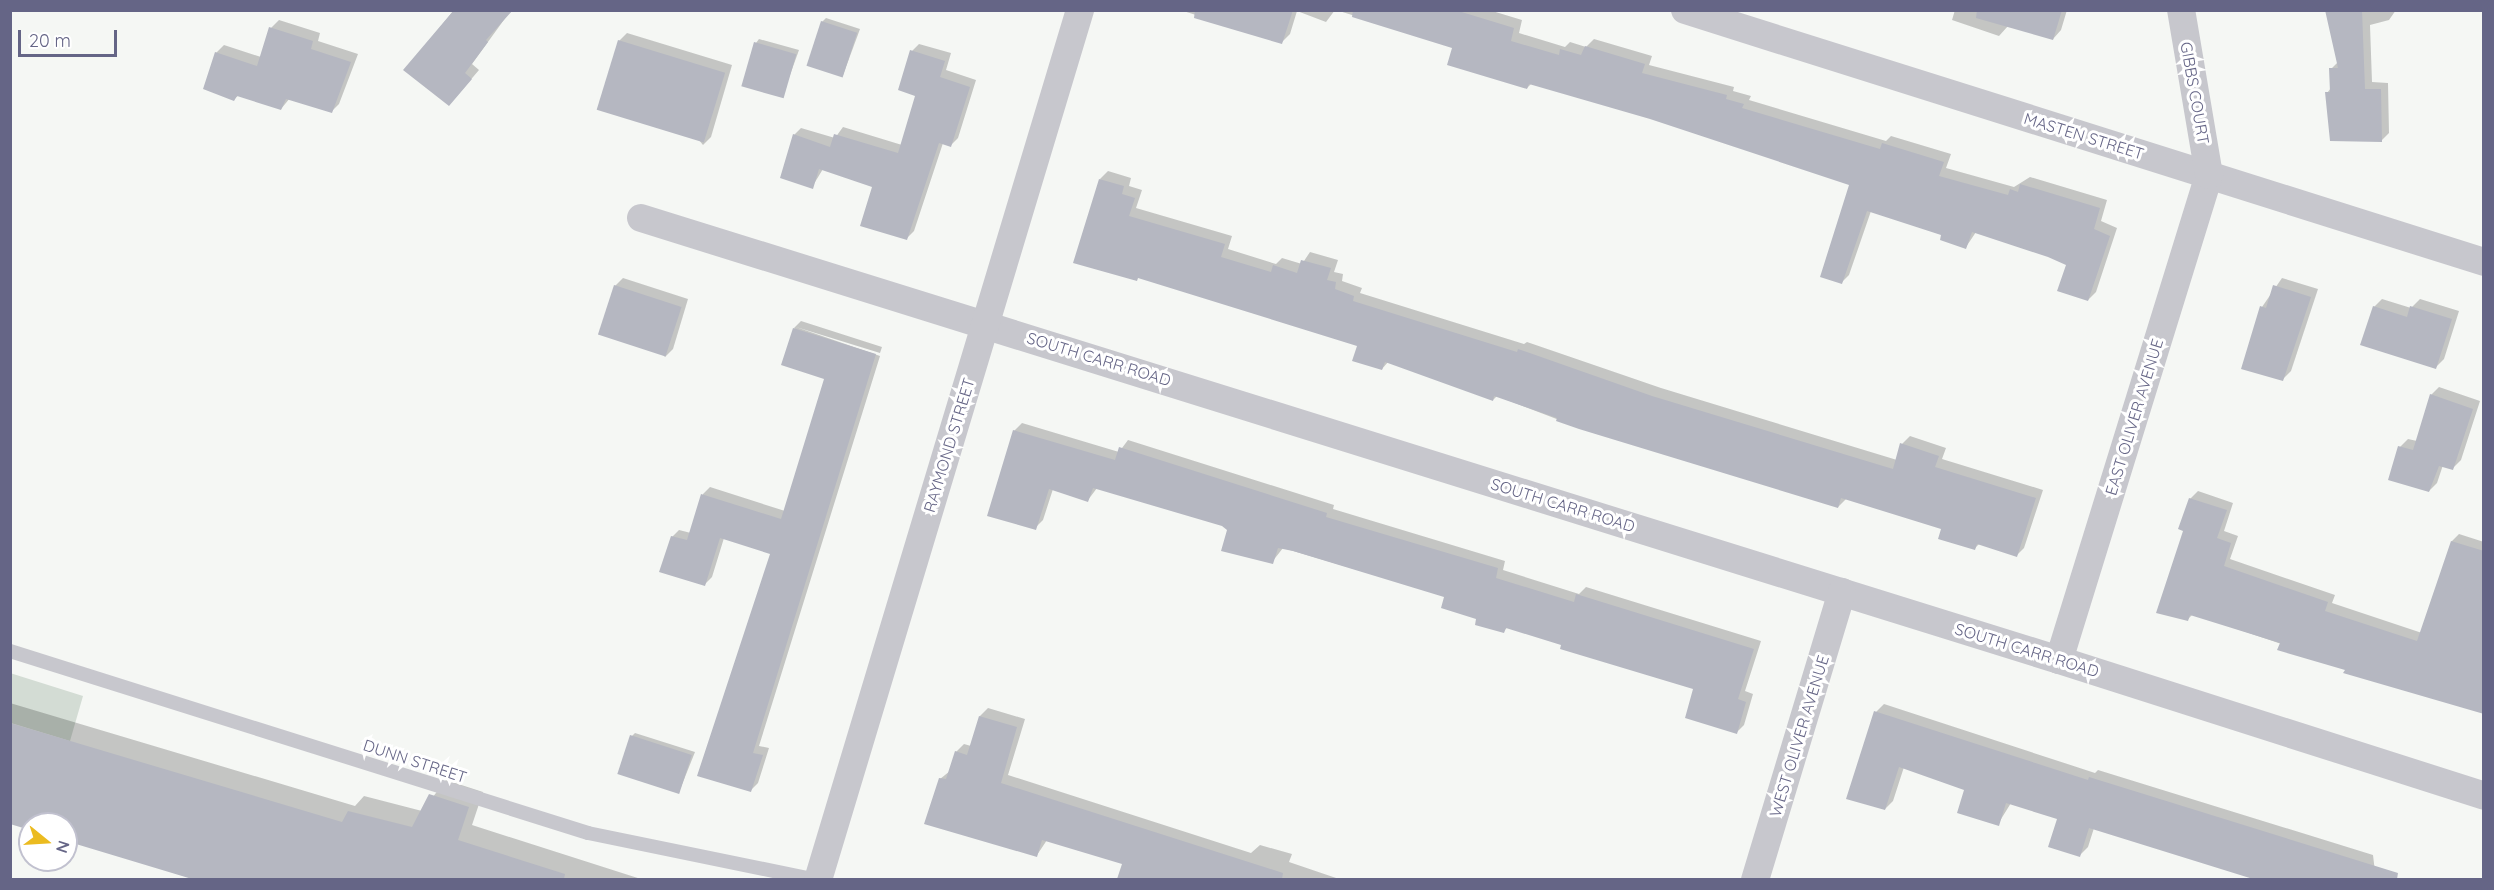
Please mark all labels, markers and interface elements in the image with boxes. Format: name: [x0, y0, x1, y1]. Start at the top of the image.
scale bar: [21, 18, 120, 56]
text: 20 m: [29, 29, 71, 52]
street label: GIBBS COURT: [2177, 40, 2213, 146]
street label: MASTEN STREET: [2022, 109, 2146, 163]
street label: SOUTH CARR ROAD: [1025, 328, 1173, 390]
street label: EAST OLIVER AVENUE: [2101, 336, 2167, 498]
street label: RAYMOND STREET: [919, 375, 979, 515]
street label: SOUTH CARR ROAD: [1489, 474, 1637, 536]
street label: SOUTH CARR ROAD: [1953, 619, 2101, 681]
street label: WEST OLIVER AVENUE: [1765, 653, 1833, 819]
street label: DUNN STREET: [361, 735, 469, 787]
north arrow: [18, 812, 78, 872]
text: N: [52, 838, 75, 856]

